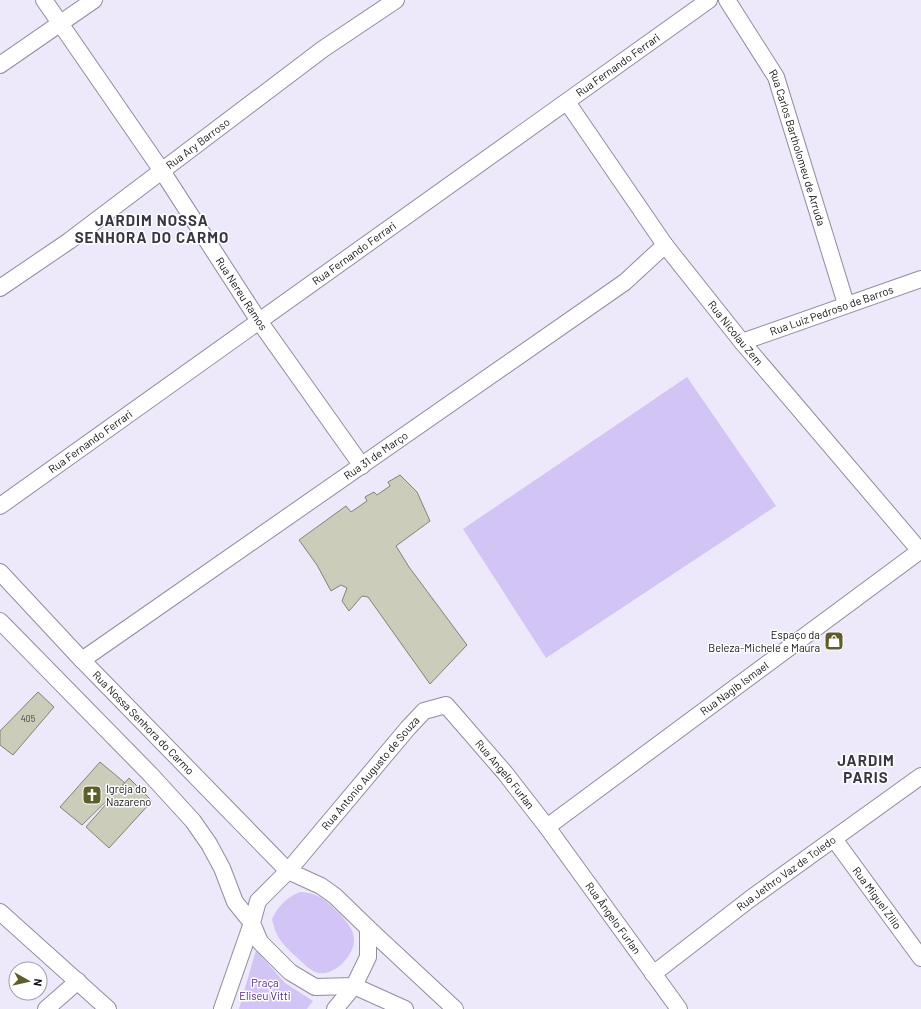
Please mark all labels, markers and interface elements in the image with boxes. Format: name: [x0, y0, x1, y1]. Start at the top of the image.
street label: Rua Fernando Ferrari: [573, 30, 662, 99]
street label: Rua Carlos Bartholomeu de Arruda: [767, 67, 828, 227]
street label: Rua Ary Barroso: [163, 115, 232, 171]
district label: JARDIM NOSSA SENHORA DO CARMO: [75, 211, 229, 246]
street label: Rua Fernando Ferrari: [309, 218, 398, 287]
street label: Rua Nereu Ramos: [213, 255, 270, 332]
street label: Rua Luiz Pedroso de Barros: [768, 282, 895, 338]
street label: Rua Nicolau Zem: [706, 298, 766, 368]
street label: Rua Fernando Ferrari: [46, 407, 135, 475]
street label: Rua 31 de Março: [341, 428, 410, 482]
place label: Espaço da Beleza-Michele e Maura: [708, 628, 820, 654]
shop icon: Espaço da Beleza-Michele e Maura: [823, 630, 845, 652]
street label: Rua Nagib Ismael: [697, 658, 771, 717]
street label: Rua Nossa Senhora do Carmo: [90, 668, 197, 777]
house number: 405: [21, 713, 36, 724]
street label: Rua Antonio Augusto de Souza: [318, 713, 422, 832]
street label: Rua Angelo Furlan: [473, 737, 537, 811]
district label: JARDIM PARIS: [837, 751, 895, 786]
place label: Igreja do Nazareno: [106, 782, 151, 808]
church icon: Igreja do Nazareno: [81, 784, 103, 806]
street label: Rua Jethro Vaz de Toledo: [734, 833, 838, 913]
street label: Rua Miguel Zilio: [850, 864, 905, 931]
street label: Rua Ângelo Furlan: [583, 879, 644, 956]
north arrow: [8, 961, 48, 1001]
park label: Praça Eliseu Vitti: [239, 976, 291, 1002]
text: N: [31, 978, 45, 987]

